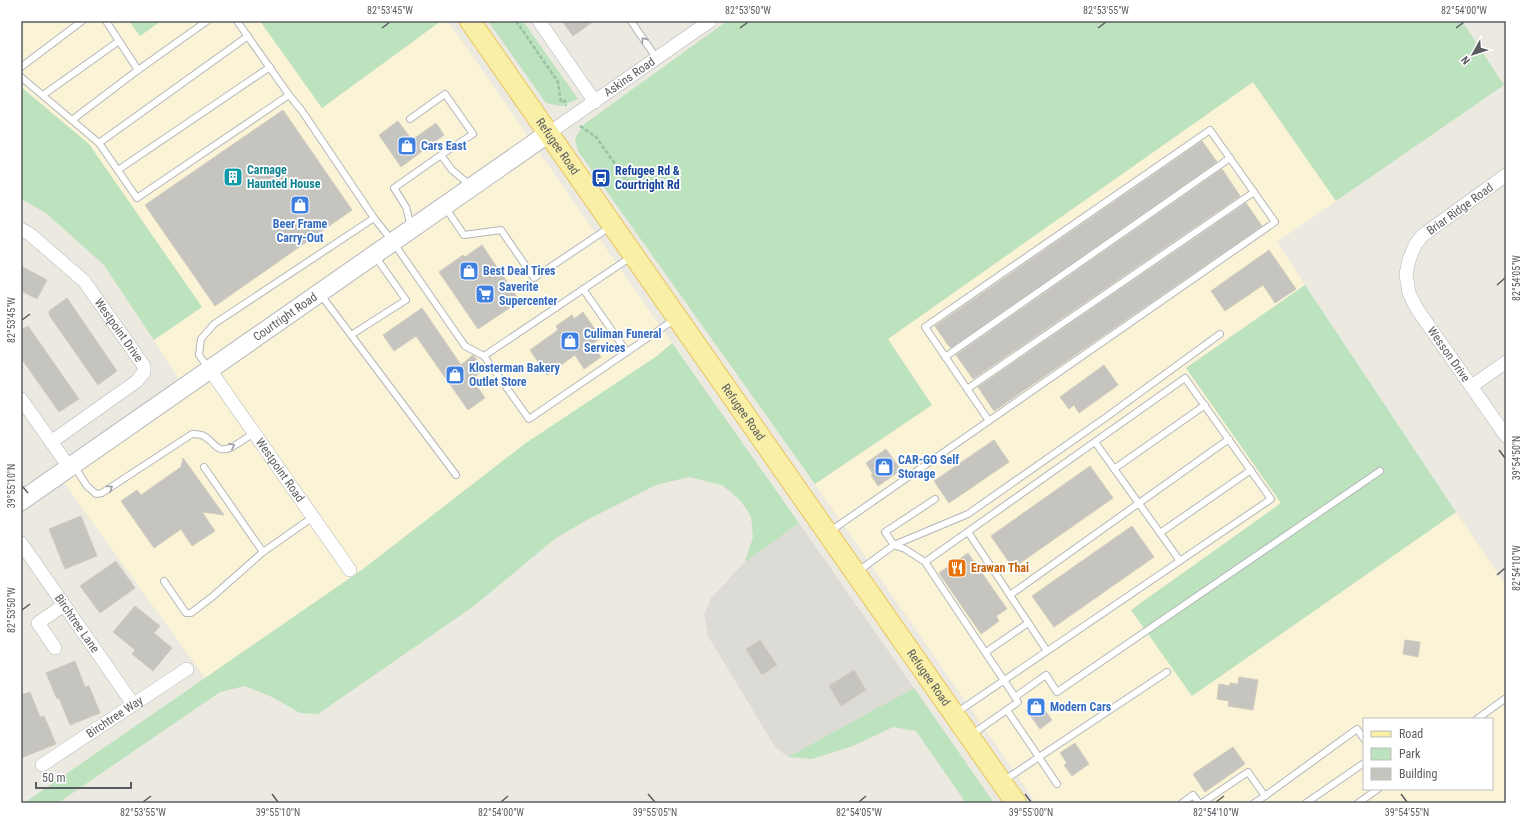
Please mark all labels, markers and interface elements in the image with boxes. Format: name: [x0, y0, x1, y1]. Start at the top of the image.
text: 82°53'45"W: [367, 5, 413, 16]
text: 82°53'50"W: [725, 5, 771, 16]
text: 82°53'55"W: [1083, 5, 1129, 16]
text: 82°54'00"W: [1441, 5, 1487, 16]
north arrow: [1453, 34, 1493, 74]
one-way arrow: [641, 37, 649, 44]
text: N: [1458, 53, 1473, 67]
street label: Askins Road: [601, 54, 658, 100]
street label: Refugee Road: [533, 116, 582, 177]
shop icon: Cars East: [396, 135, 418, 157]
place label: Cars East: [421, 139, 467, 153]
place label: Carnage Haunted House: [247, 163, 321, 191]
place label: Refugee Rd & Courtright Rd: [615, 164, 680, 192]
building icon: Carnage Haunted House: [222, 166, 244, 188]
bus stop icon: Refugee Rd & Courtright Rd: [590, 167, 612, 189]
street label: Briar Ridge Road: [1424, 180, 1496, 238]
shop icon: Beer Frame Carry-Out: [289, 194, 311, 216]
place label: Beer Frame Carry-Out: [273, 217, 328, 245]
text: 82°54'05"W: [1511, 255, 1522, 301]
shop icon: Best Deal Tires: [458, 260, 480, 282]
place label: Best Deal Tires: [483, 264, 556, 278]
place label: Saverite Supercenter: [499, 280, 558, 308]
supermarket icon: Saverite Supercenter: [474, 283, 496, 305]
street label: Courtright Road: [251, 290, 320, 344]
street label: Westpoint Drive: [92, 296, 146, 365]
text: 82°53'45"W: [6, 297, 17, 343]
street label: Wesson Drive: [1425, 324, 1473, 385]
place label: Culiman Funeral Services: [584, 327, 662, 355]
shop icon: Culiman Funeral Services: [559, 330, 581, 352]
place label: Klosterman Bakery Outlet Store: [469, 361, 561, 389]
shop icon: Klosterman Bakery Outlet Store: [444, 364, 466, 386]
street label: Refugee Road: [719, 381, 768, 443]
street label: Westpoint Road: [253, 435, 307, 505]
text: 39°54'50"N: [1511, 436, 1522, 480]
one-way arrow: [228, 443, 235, 451]
place label: CAR-GO Self Storage: [898, 453, 959, 481]
shop icon: CAR-GO Self Storage: [873, 456, 895, 478]
text: 39°55'10"N: [6, 464, 17, 508]
one-way arrow: [106, 485, 113, 492]
text: 82°54'10"W: [1511, 545, 1522, 591]
restaurant icon: Erawan Thai: [946, 557, 968, 579]
place label: Erawan Thai: [971, 561, 1029, 575]
text: 82°53'50"W: [6, 587, 17, 633]
street label: Birchtree Lane: [52, 591, 102, 656]
street label: Refugee Road: [904, 647, 953, 709]
street label: Birchtree Way: [84, 693, 145, 741]
shop icon: Modern Cars: [1025, 696, 1047, 718]
place label: Modern Cars: [1050, 700, 1112, 714]
legend: [1363, 718, 1493, 790]
text: Road: [1399, 727, 1423, 741]
text: Park: [1399, 747, 1421, 761]
scale bar: [36, 764, 131, 790]
text: Building: [1399, 767, 1437, 781]
text: 50 m: [42, 771, 66, 785]
text: 82°53'55"W: [120, 807, 166, 818]
text: 39°55'10"N: [256, 807, 300, 818]
text: 82°54'00"W: [478, 807, 524, 818]
text: 39°55'05"N: [633, 807, 677, 818]
text: 82°54'05"W: [836, 807, 882, 818]
text: 39°55'00"N: [1009, 807, 1053, 818]
text: 82°54'10"W: [1193, 807, 1239, 818]
text: 39°54'55"N: [1385, 807, 1429, 818]

